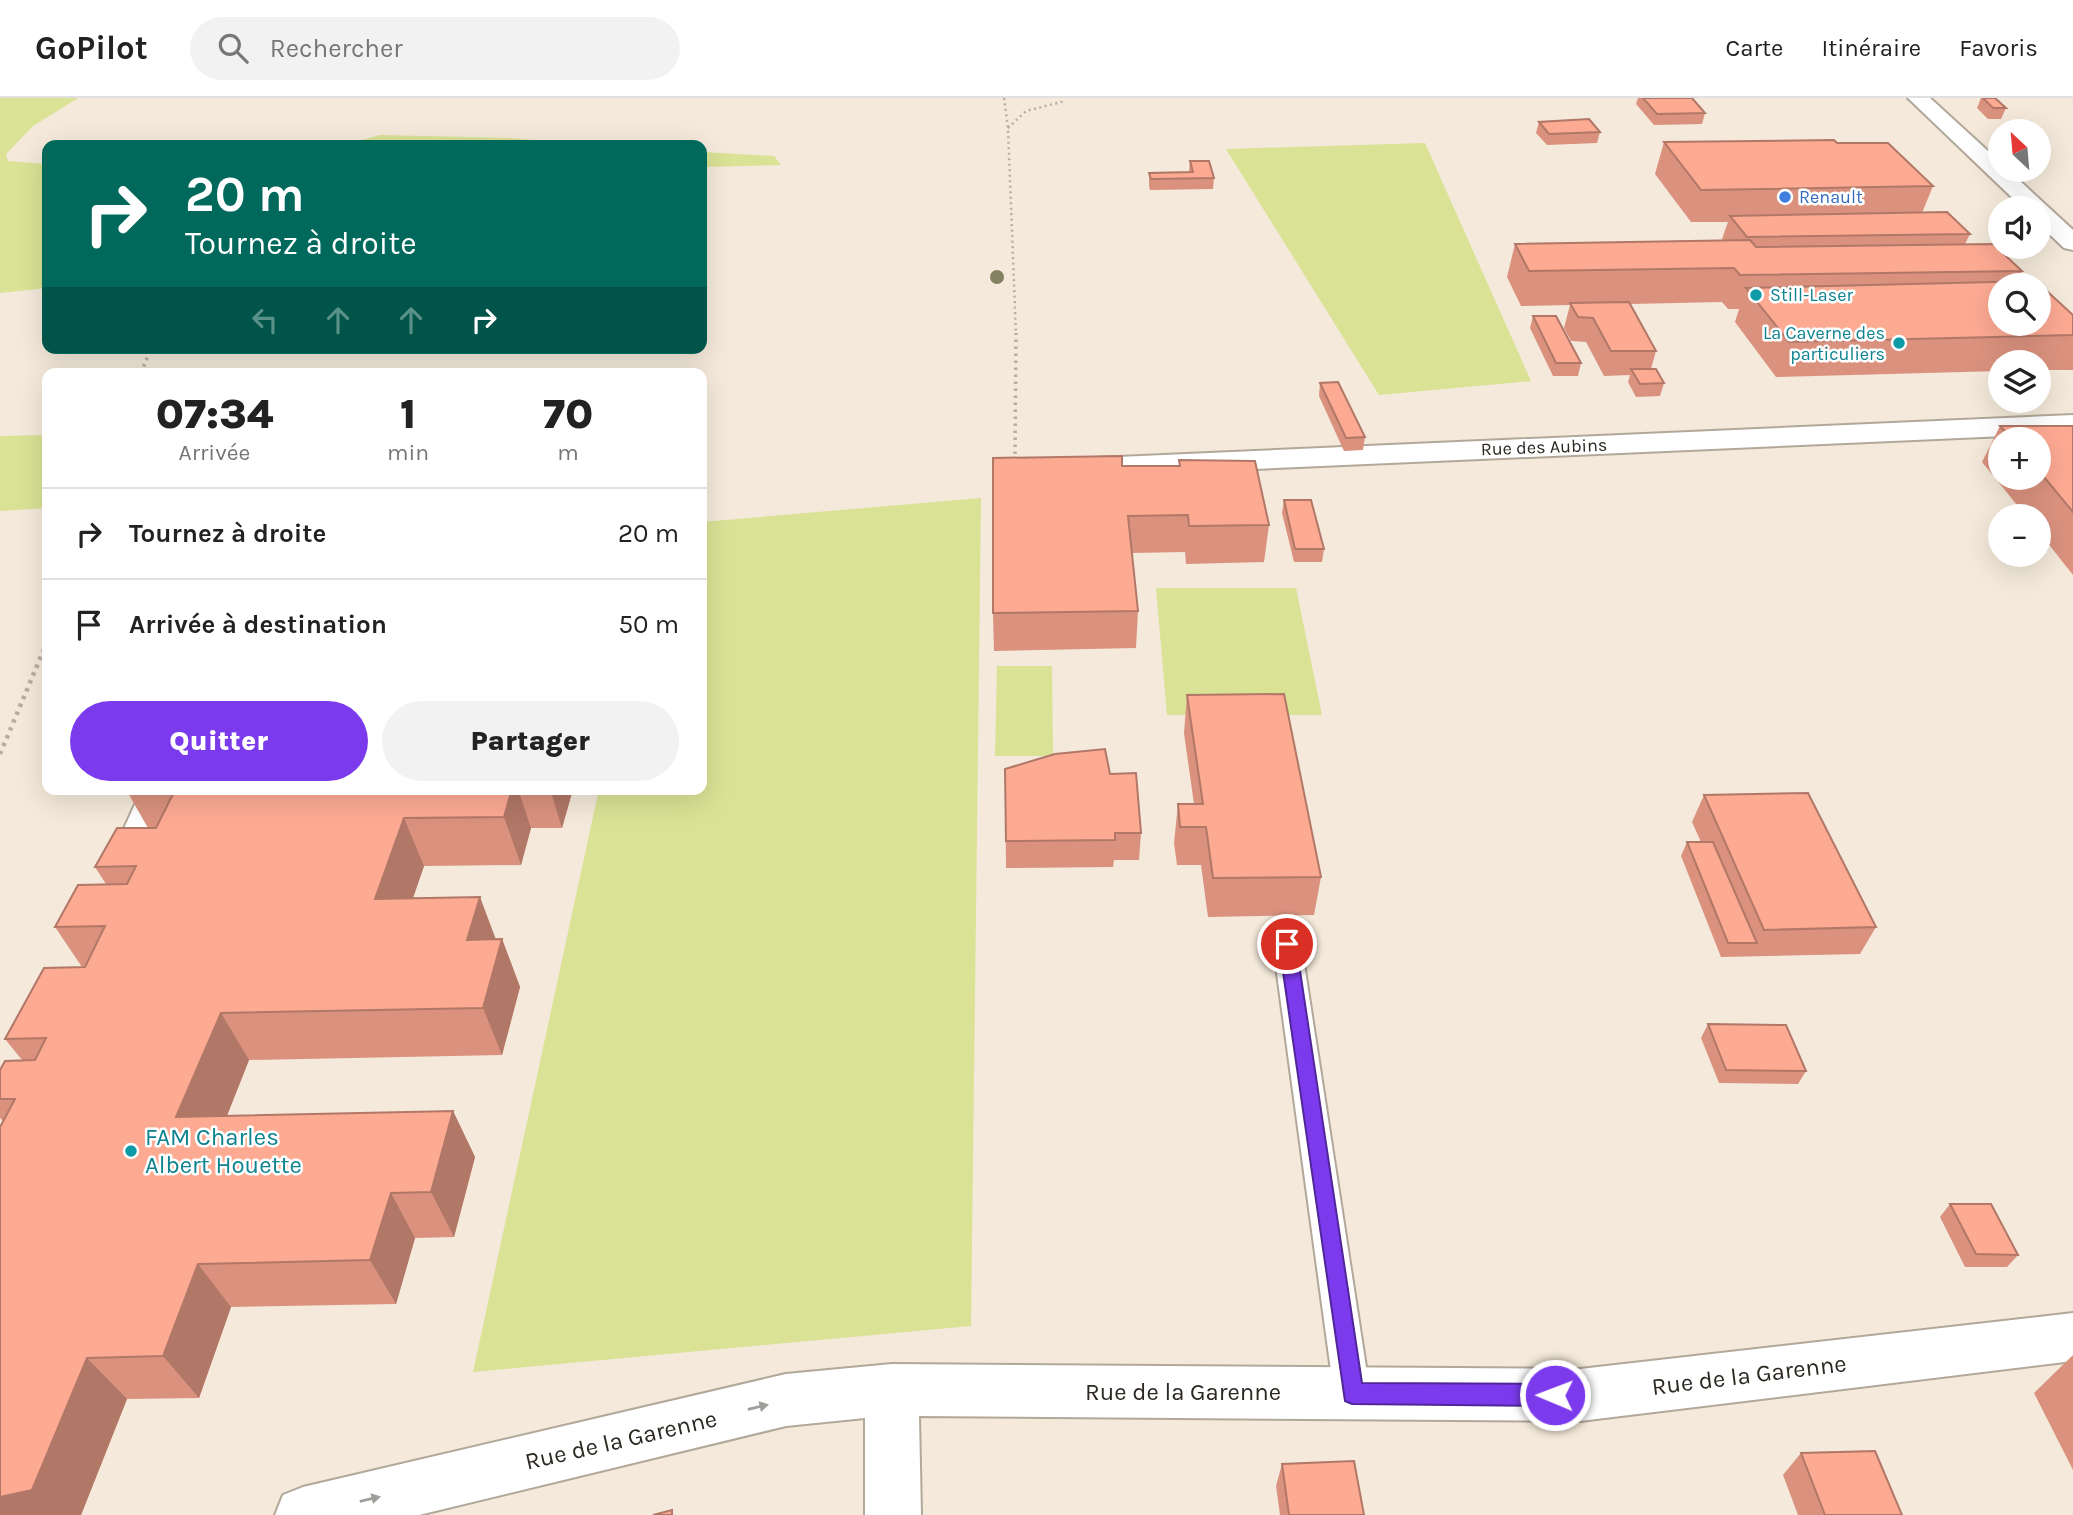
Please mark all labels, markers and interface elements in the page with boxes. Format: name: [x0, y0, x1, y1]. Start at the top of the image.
search box: [190, 17, 680, 80]
text: GoPilot: [35, 29, 148, 67]
icon: search: [214, 29, 252, 67]
text: Rechercher: [270, 33, 403, 64]
text: Carte: [1725, 34, 1783, 62]
text: Itinéraire: [1821, 34, 1921, 62]
text: Favoris: [1959, 34, 2038, 62]
north arrow: [1988, 119, 2051, 182]
map controls: [1988, 119, 2051, 567]
text: 20 m: [185, 166, 305, 223]
icon: right: [70, 168, 161, 259]
place label: Renault: [1799, 186, 1863, 208]
marker: Renault: [1777, 189, 1793, 205]
button: sound: [1988, 196, 2051, 259]
text: Tournez à droite: [185, 225, 417, 262]
button: search: [1988, 273, 2051, 336]
place label: Still-Laser: [1770, 284, 1853, 306]
marker: Still-Laser: [1748, 287, 1764, 303]
icon: left: [246, 301, 284, 339]
icon: ahead: [319, 301, 357, 339]
icon: ahead: [392, 301, 430, 339]
icon: right: [465, 301, 503, 339]
place label: La Caverne des particuliers: [1763, 322, 1885, 365]
marker: La Caverne des particuliers: [1891, 335, 1907, 351]
button: layers: [1988, 350, 2051, 413]
text: 07:34: [156, 389, 273, 439]
text: 1: [400, 389, 416, 439]
text: 70: [543, 389, 593, 439]
button: +: [1988, 427, 2051, 490]
street label: Rue des Aubins: [1480, 434, 1608, 460]
text: Arrivée: [179, 439, 250, 466]
text: min: [387, 439, 429, 466]
text: m: [557, 439, 579, 466]
button: −: [1988, 504, 2051, 567]
icon: right: [70, 515, 108, 553]
text: Tournez à droite: [129, 518, 326, 549]
text: 20 m: [618, 518, 679, 549]
icon: arrive: [70, 606, 108, 644]
text: Arrivée à destination: [129, 609, 387, 640]
text: 50 m: [618, 609, 679, 640]
button: Quitter: [70, 701, 368, 781]
button: Partager: [382, 701, 679, 781]
pin: [1257, 914, 1317, 974]
icon: arrive: [1268, 925, 1306, 963]
place label: FAM Charles Albert Houette: [145, 1123, 302, 1179]
marker: FAM Charles Albert Houette: [123, 1143, 139, 1159]
street label: Rue de la Garenne: [1650, 1349, 1848, 1401]
position arrow: [1518, 1358, 1592, 1432]
street label: Rue de la Garenne: [1085, 1378, 1281, 1406]
one-way arrow: [747, 1401, 769, 1412]
street label: Rue de la Garenne: [522, 1404, 720, 1476]
one-way arrow: [359, 1493, 381, 1504]

